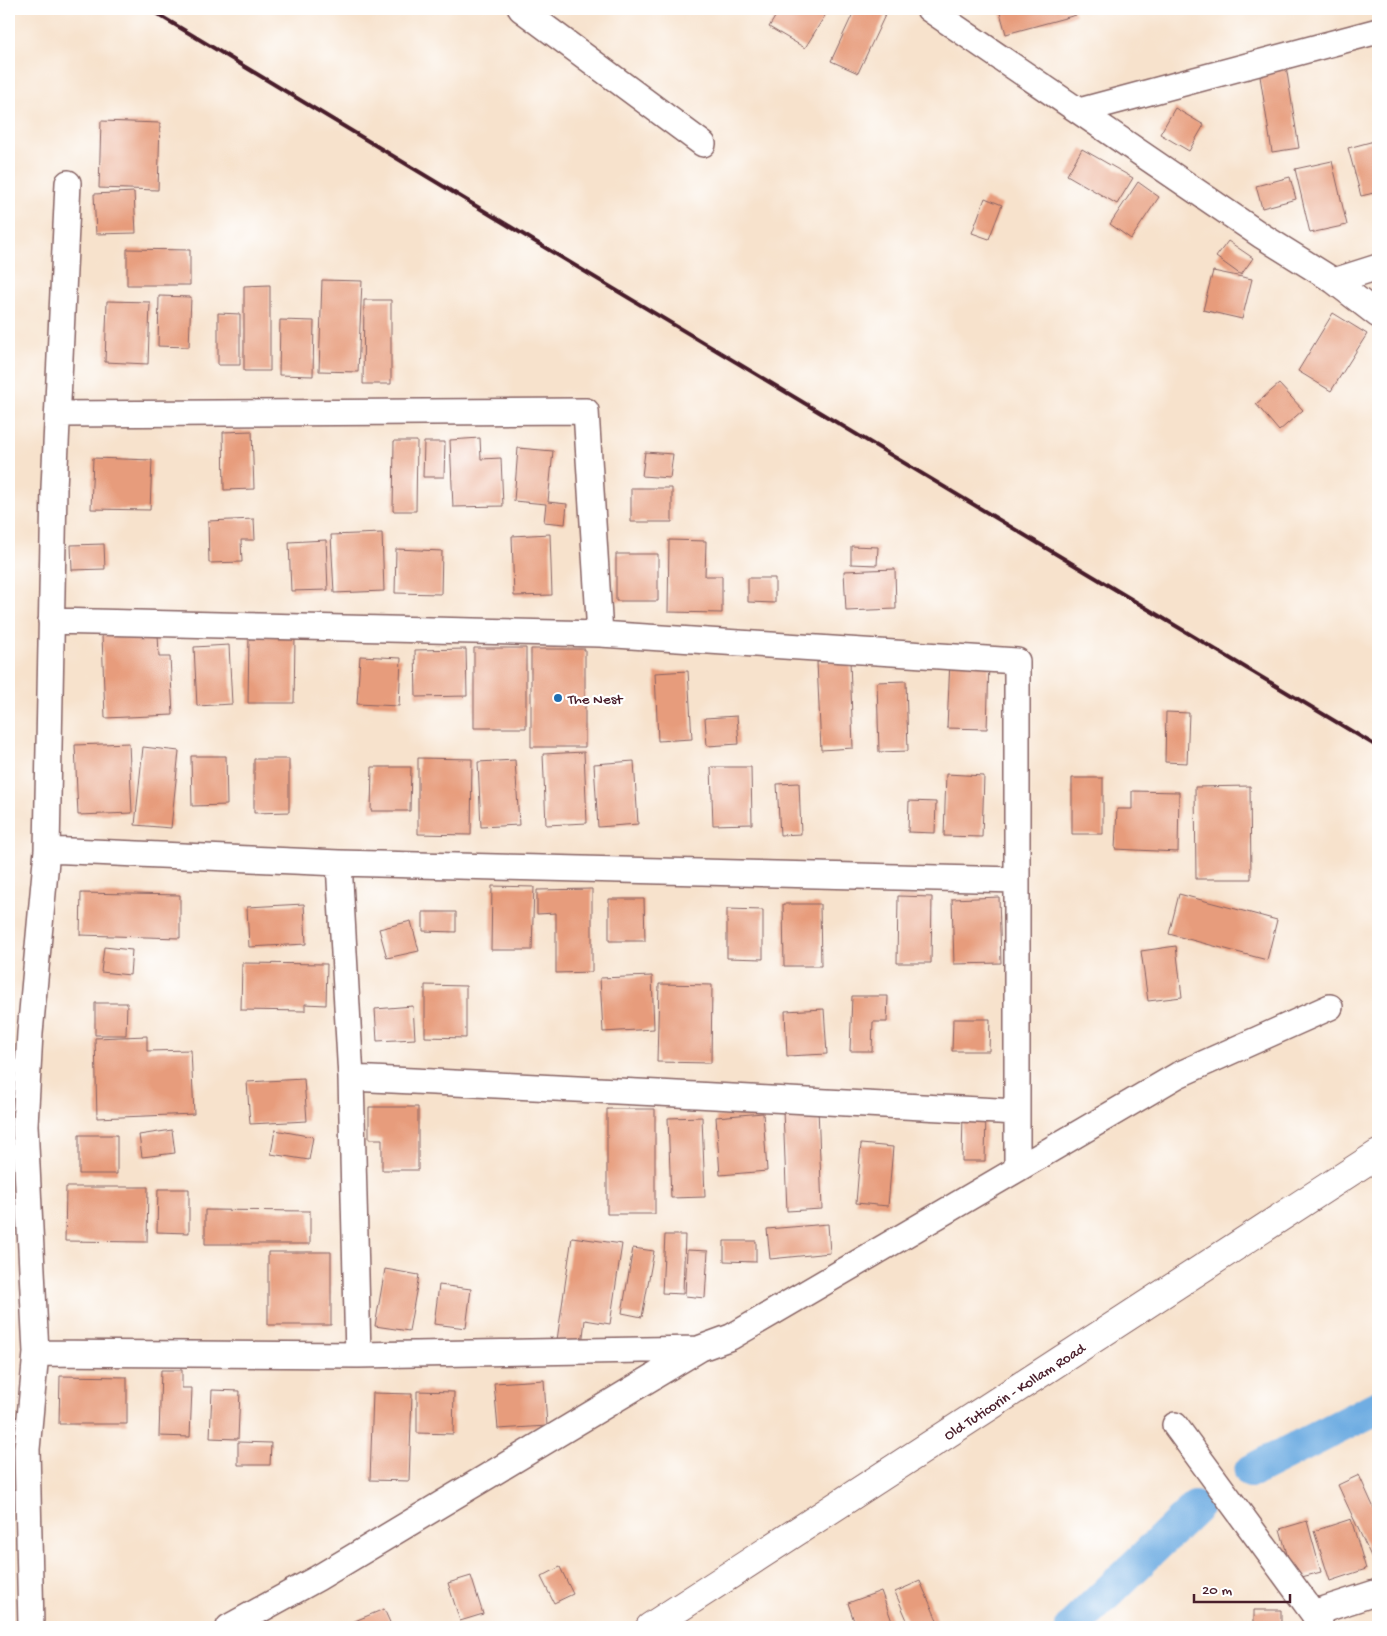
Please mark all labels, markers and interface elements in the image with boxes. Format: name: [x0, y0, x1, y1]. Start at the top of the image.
place label: The Nest: [567, 691, 624, 709]
marker: The Nest: [552, 692, 564, 704]
street label: Old Tuticorin - Kollam Road: [941, 1339, 1090, 1445]
scale bar: [1194, 1571, 1291, 1603]
text: 20 m: [1202, 1582, 1232, 1600]

